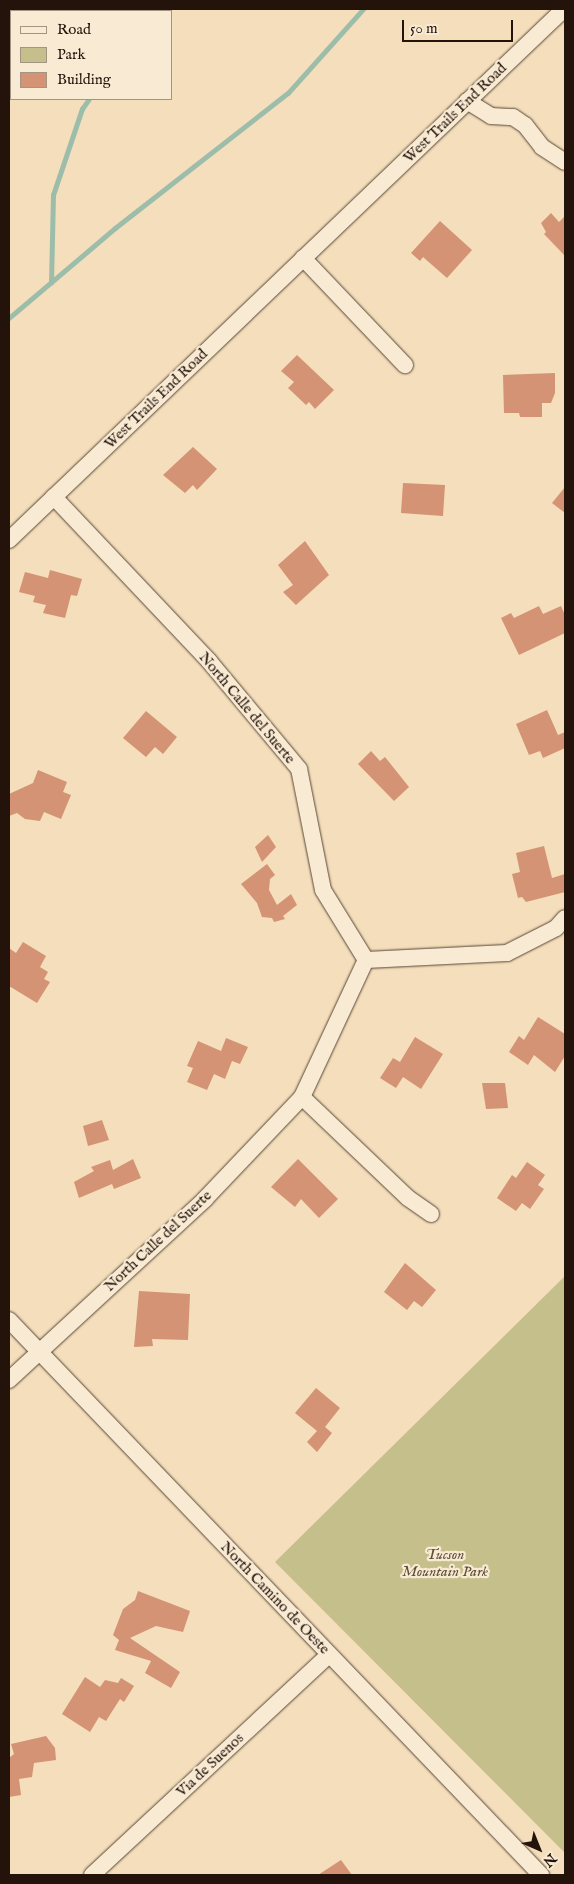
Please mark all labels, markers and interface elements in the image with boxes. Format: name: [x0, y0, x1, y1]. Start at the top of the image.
legend: [10, 10, 172, 100]
scale bar: [404, 10, 515, 42]
text: 50 m: [410, 19, 438, 38]
text: Road: [57, 20, 91, 39]
text: Park: [57, 45, 86, 64]
street label: West Trails End Road: [400, 59, 510, 167]
text: Building: [57, 70, 111, 89]
street label: West Trails End Road: [101, 345, 211, 453]
street label: North Calle del Suerte: [195, 649, 299, 767]
street label: North Calle del Suerte: [101, 1187, 215, 1295]
street label: North Camino de Oeste: [217, 1538, 333, 1658]
park label: Tucson Mountain Park: [402, 1545, 488, 1580]
street label: Via de Suenos: [173, 1729, 247, 1801]
north arrow: [514, 1824, 564, 1874]
text: N: [539, 1849, 560, 1870]

